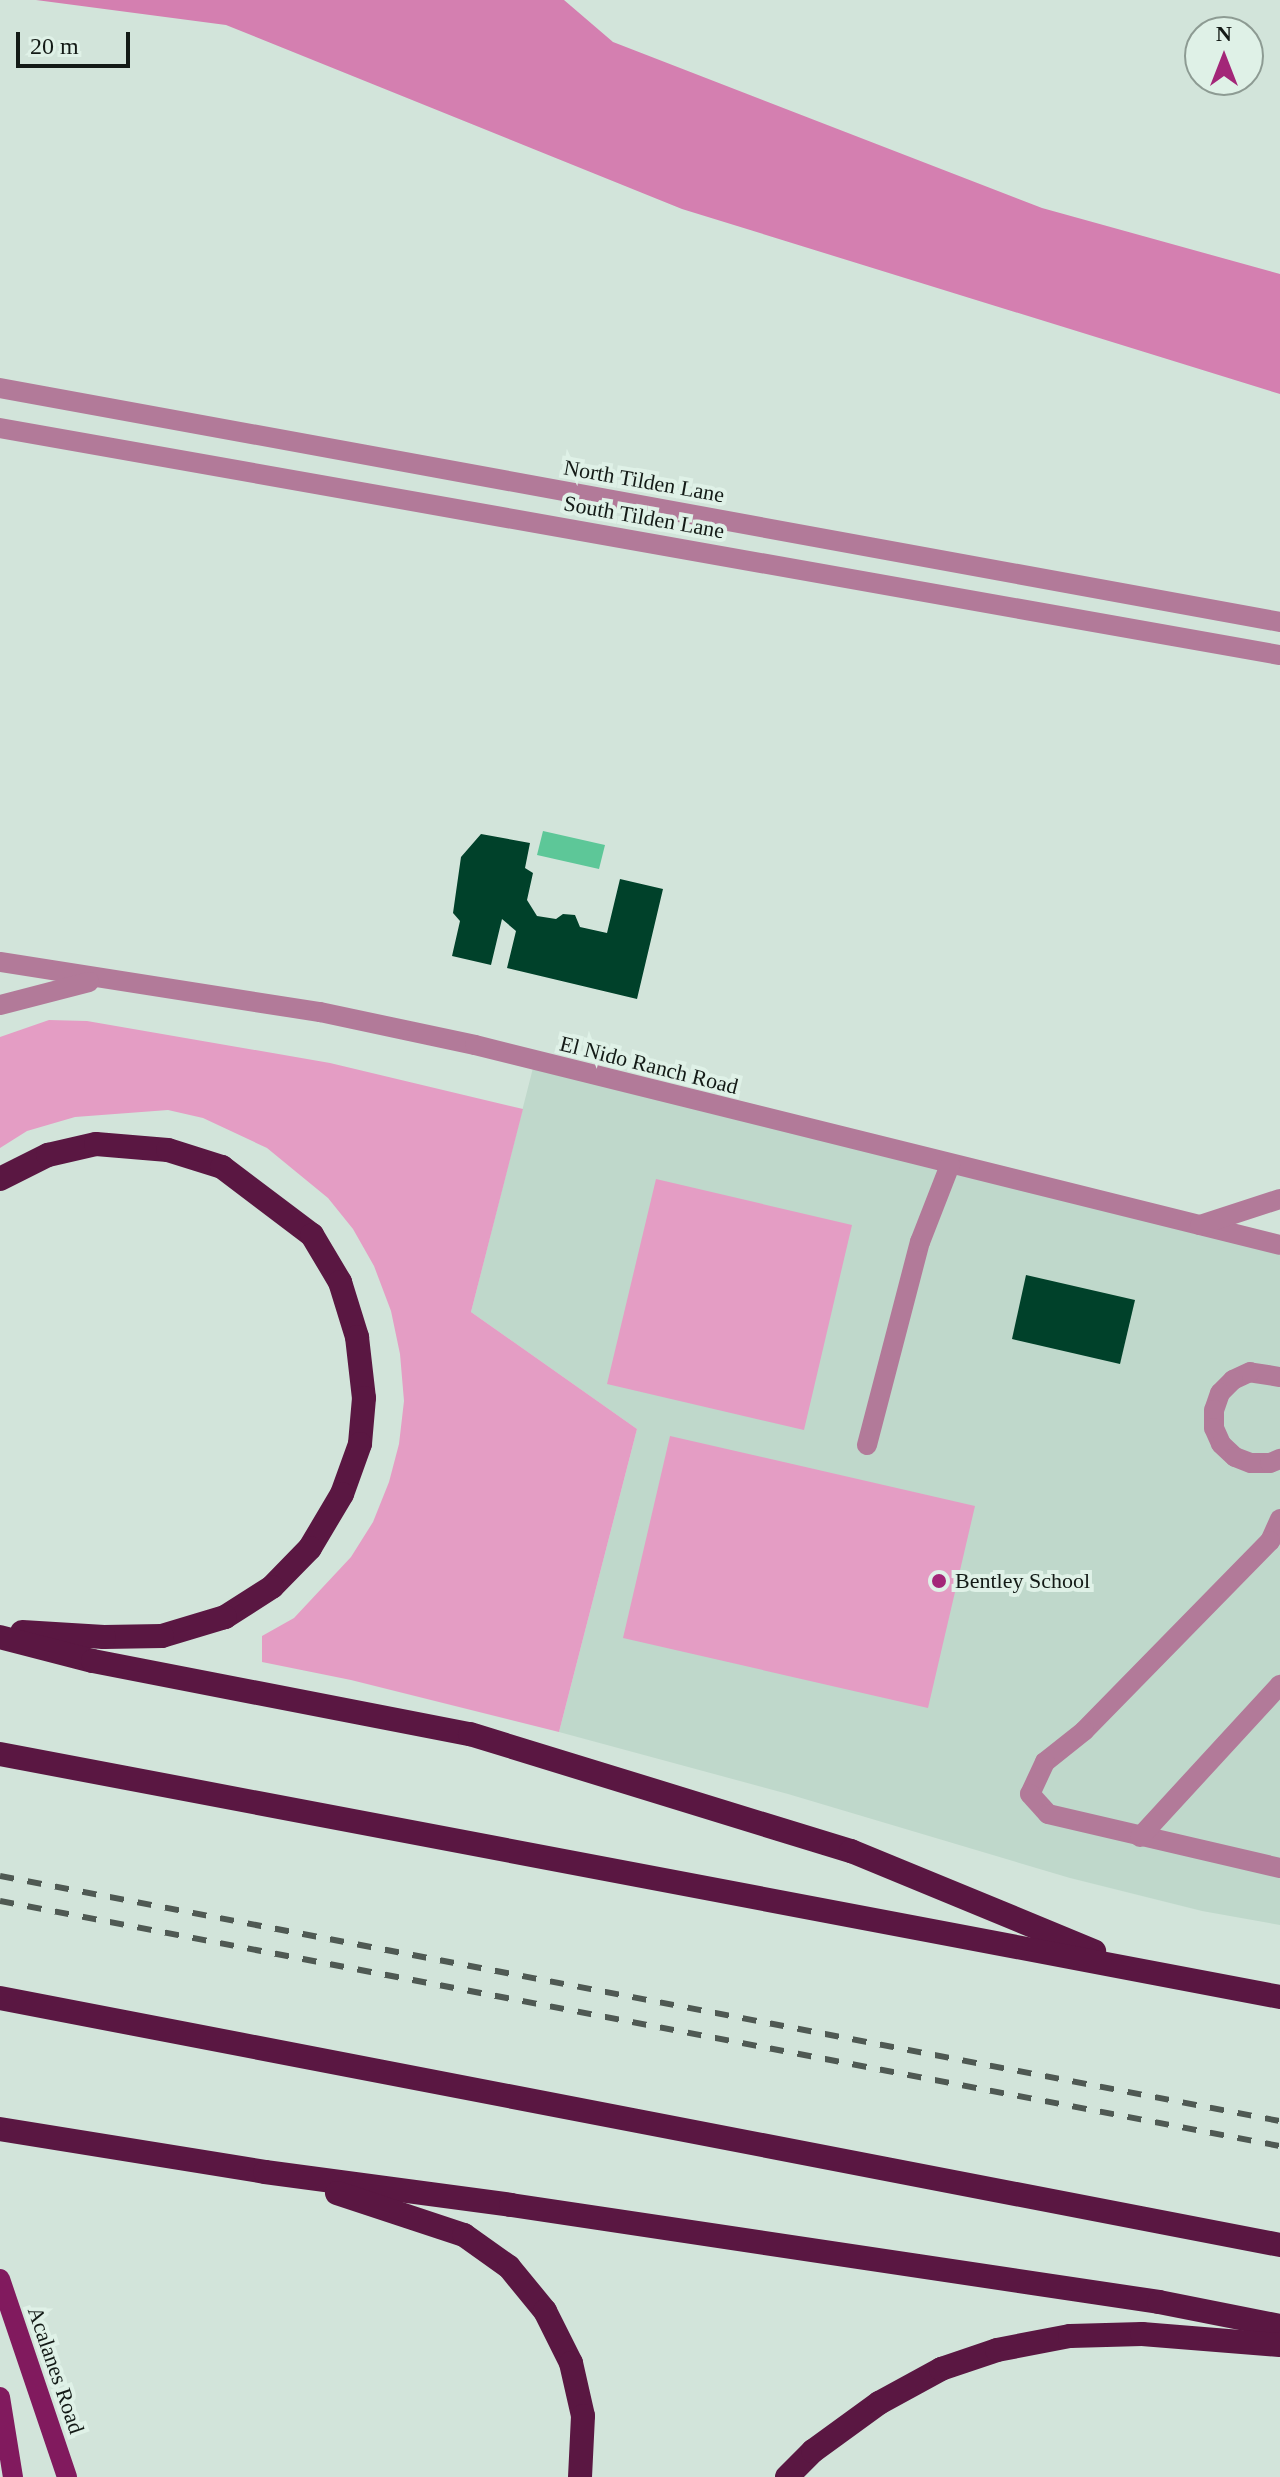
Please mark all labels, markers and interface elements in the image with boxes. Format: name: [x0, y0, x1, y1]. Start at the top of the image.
scale bar: [20, 16, 134, 66]
north arrow: [1184, 16, 1264, 96]
text: N: [1216, 21, 1232, 46]
text: 20 m: [30, 33, 79, 59]
street label: North Tilden Lane: [561, 454, 727, 508]
street label: South Tilden Lane: [561, 490, 727, 544]
street label: El Nido Ranch Road: [557, 1030, 741, 1100]
place label: Bentley School: [955, 1568, 1090, 1594]
marker: Bentley School: [930, 1572, 948, 1590]
street label: Acalanes Road: [22, 2303, 90, 2437]

